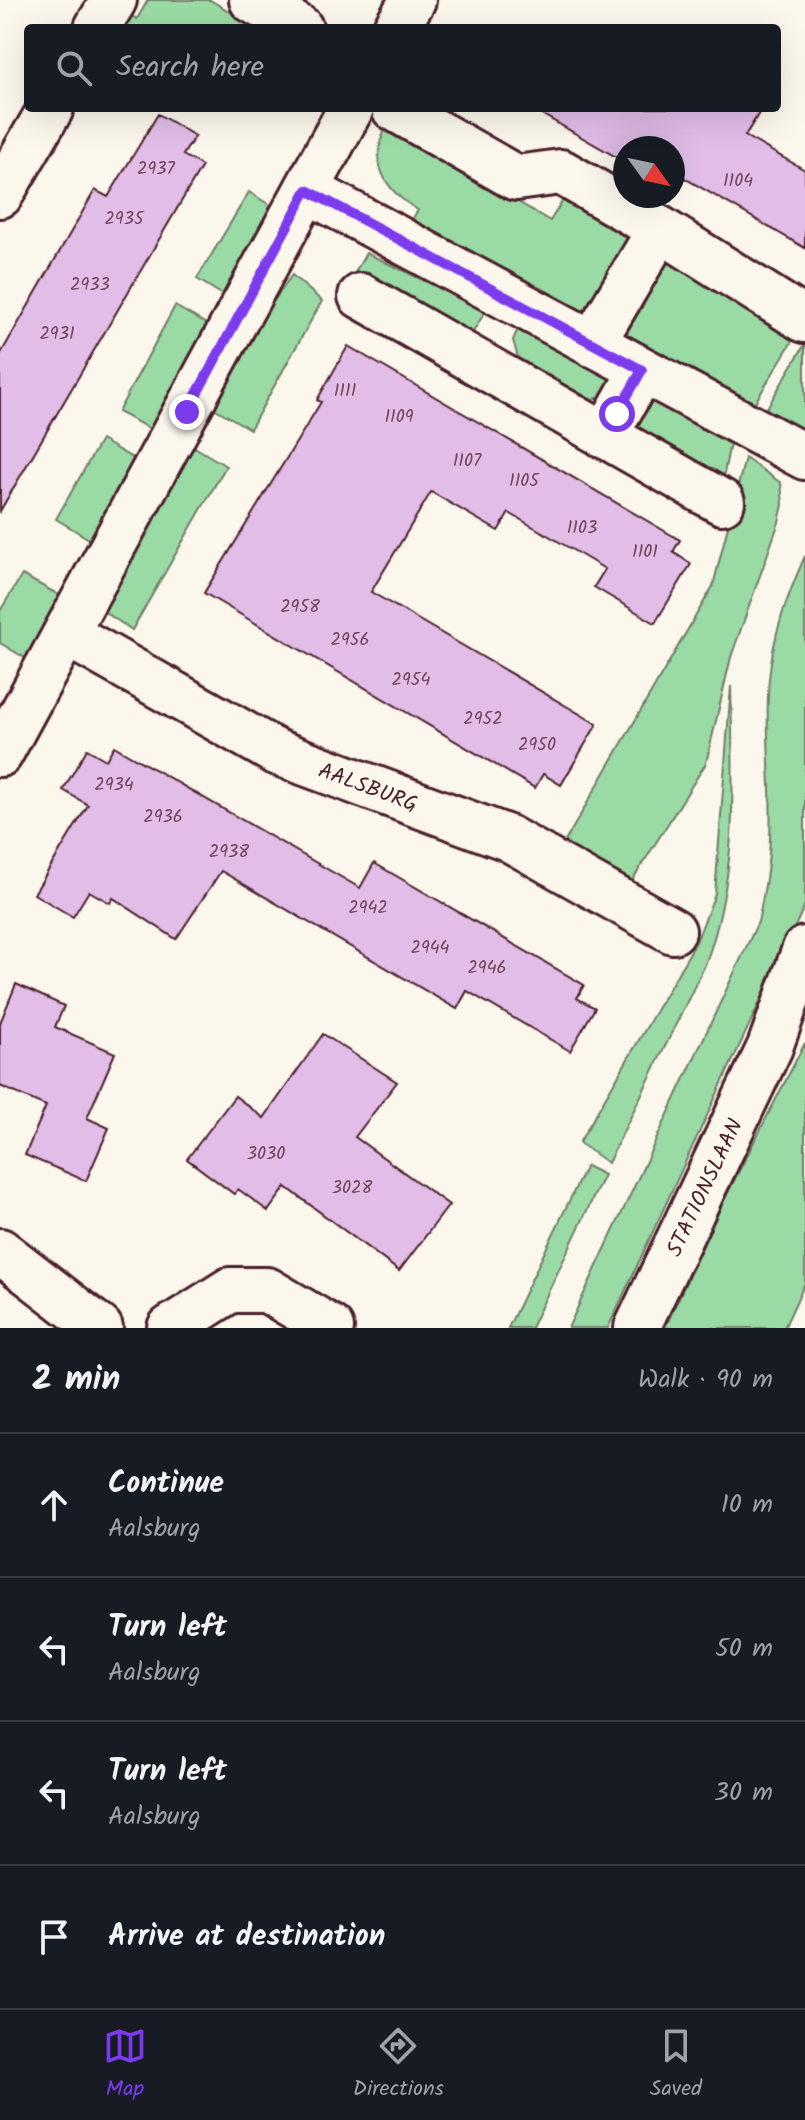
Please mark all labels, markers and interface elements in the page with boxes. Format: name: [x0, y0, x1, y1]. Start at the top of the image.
search box: [24, 24, 781, 112]
text: Search here: [116, 44, 264, 92]
icon: search: [52, 46, 96, 90]
north arrow: [613, 136, 685, 208]
house number: 2937: [137, 155, 176, 184]
house number: 1104: [723, 167, 753, 196]
house number: 2935: [104, 205, 145, 234]
house number: 2933: [70, 271, 110, 300]
house number: 2931: [39, 320, 75, 349]
house number: 1111: [334, 377, 356, 406]
route end: [169, 394, 205, 430]
route start: [599, 396, 635, 432]
house number: 1109: [384, 403, 414, 432]
house number: 1107: [453, 447, 482, 476]
house number: 1105: [509, 467, 540, 496]
house number: 1103: [567, 514, 597, 543]
house number: 1101: [632, 538, 658, 567]
house number: 2958: [280, 593, 320, 622]
house number: 2956: [331, 626, 369, 655]
house number: 2954: [392, 666, 430, 695]
house number: 2952: [463, 705, 503, 734]
house number: 2950: [518, 731, 556, 760]
street label: AALSBURG: [313, 754, 422, 823]
house number: 2934: [94, 771, 134, 800]
house number: 2936: [143, 803, 183, 832]
house number: 2938: [209, 838, 249, 867]
house number: 2942: [348, 894, 388, 923]
house number: 2944: [410, 934, 450, 963]
house number: 2946: [467, 954, 507, 983]
street label: STATIONSLAAN: [658, 1113, 754, 1263]
house number: 3030: [247, 1140, 285, 1169]
house number: 3028: [332, 1174, 372, 1203]
text: 2 min: [32, 1353, 120, 1407]
text: Walk · 90 m: [638, 1359, 773, 1401]
text: Continue: [108, 1460, 224, 1508]
icon: ahead: [32, 1483, 76, 1527]
text: 10 m: [721, 1484, 773, 1526]
text: Aalsburg: [108, 1508, 201, 1550]
text: Turn left: [108, 1604, 227, 1652]
icon: left: [32, 1627, 76, 1671]
text: 50 m: [715, 1628, 773, 1670]
text: Aalsburg: [108, 1652, 201, 1694]
text: Turn left: [108, 1748, 227, 1796]
icon: left: [32, 1771, 76, 1815]
text: 30 m: [714, 1772, 773, 1814]
text: Aalsburg: [108, 1796, 201, 1838]
text: Arrive at destination: [108, 1913, 385, 1961]
icon: arrive: [32, 1915, 76, 1959]
tab: Map: [103, 2024, 147, 2107]
tab: Directions: [353, 2024, 444, 2107]
tab: Saved: [650, 2024, 702, 2107]

